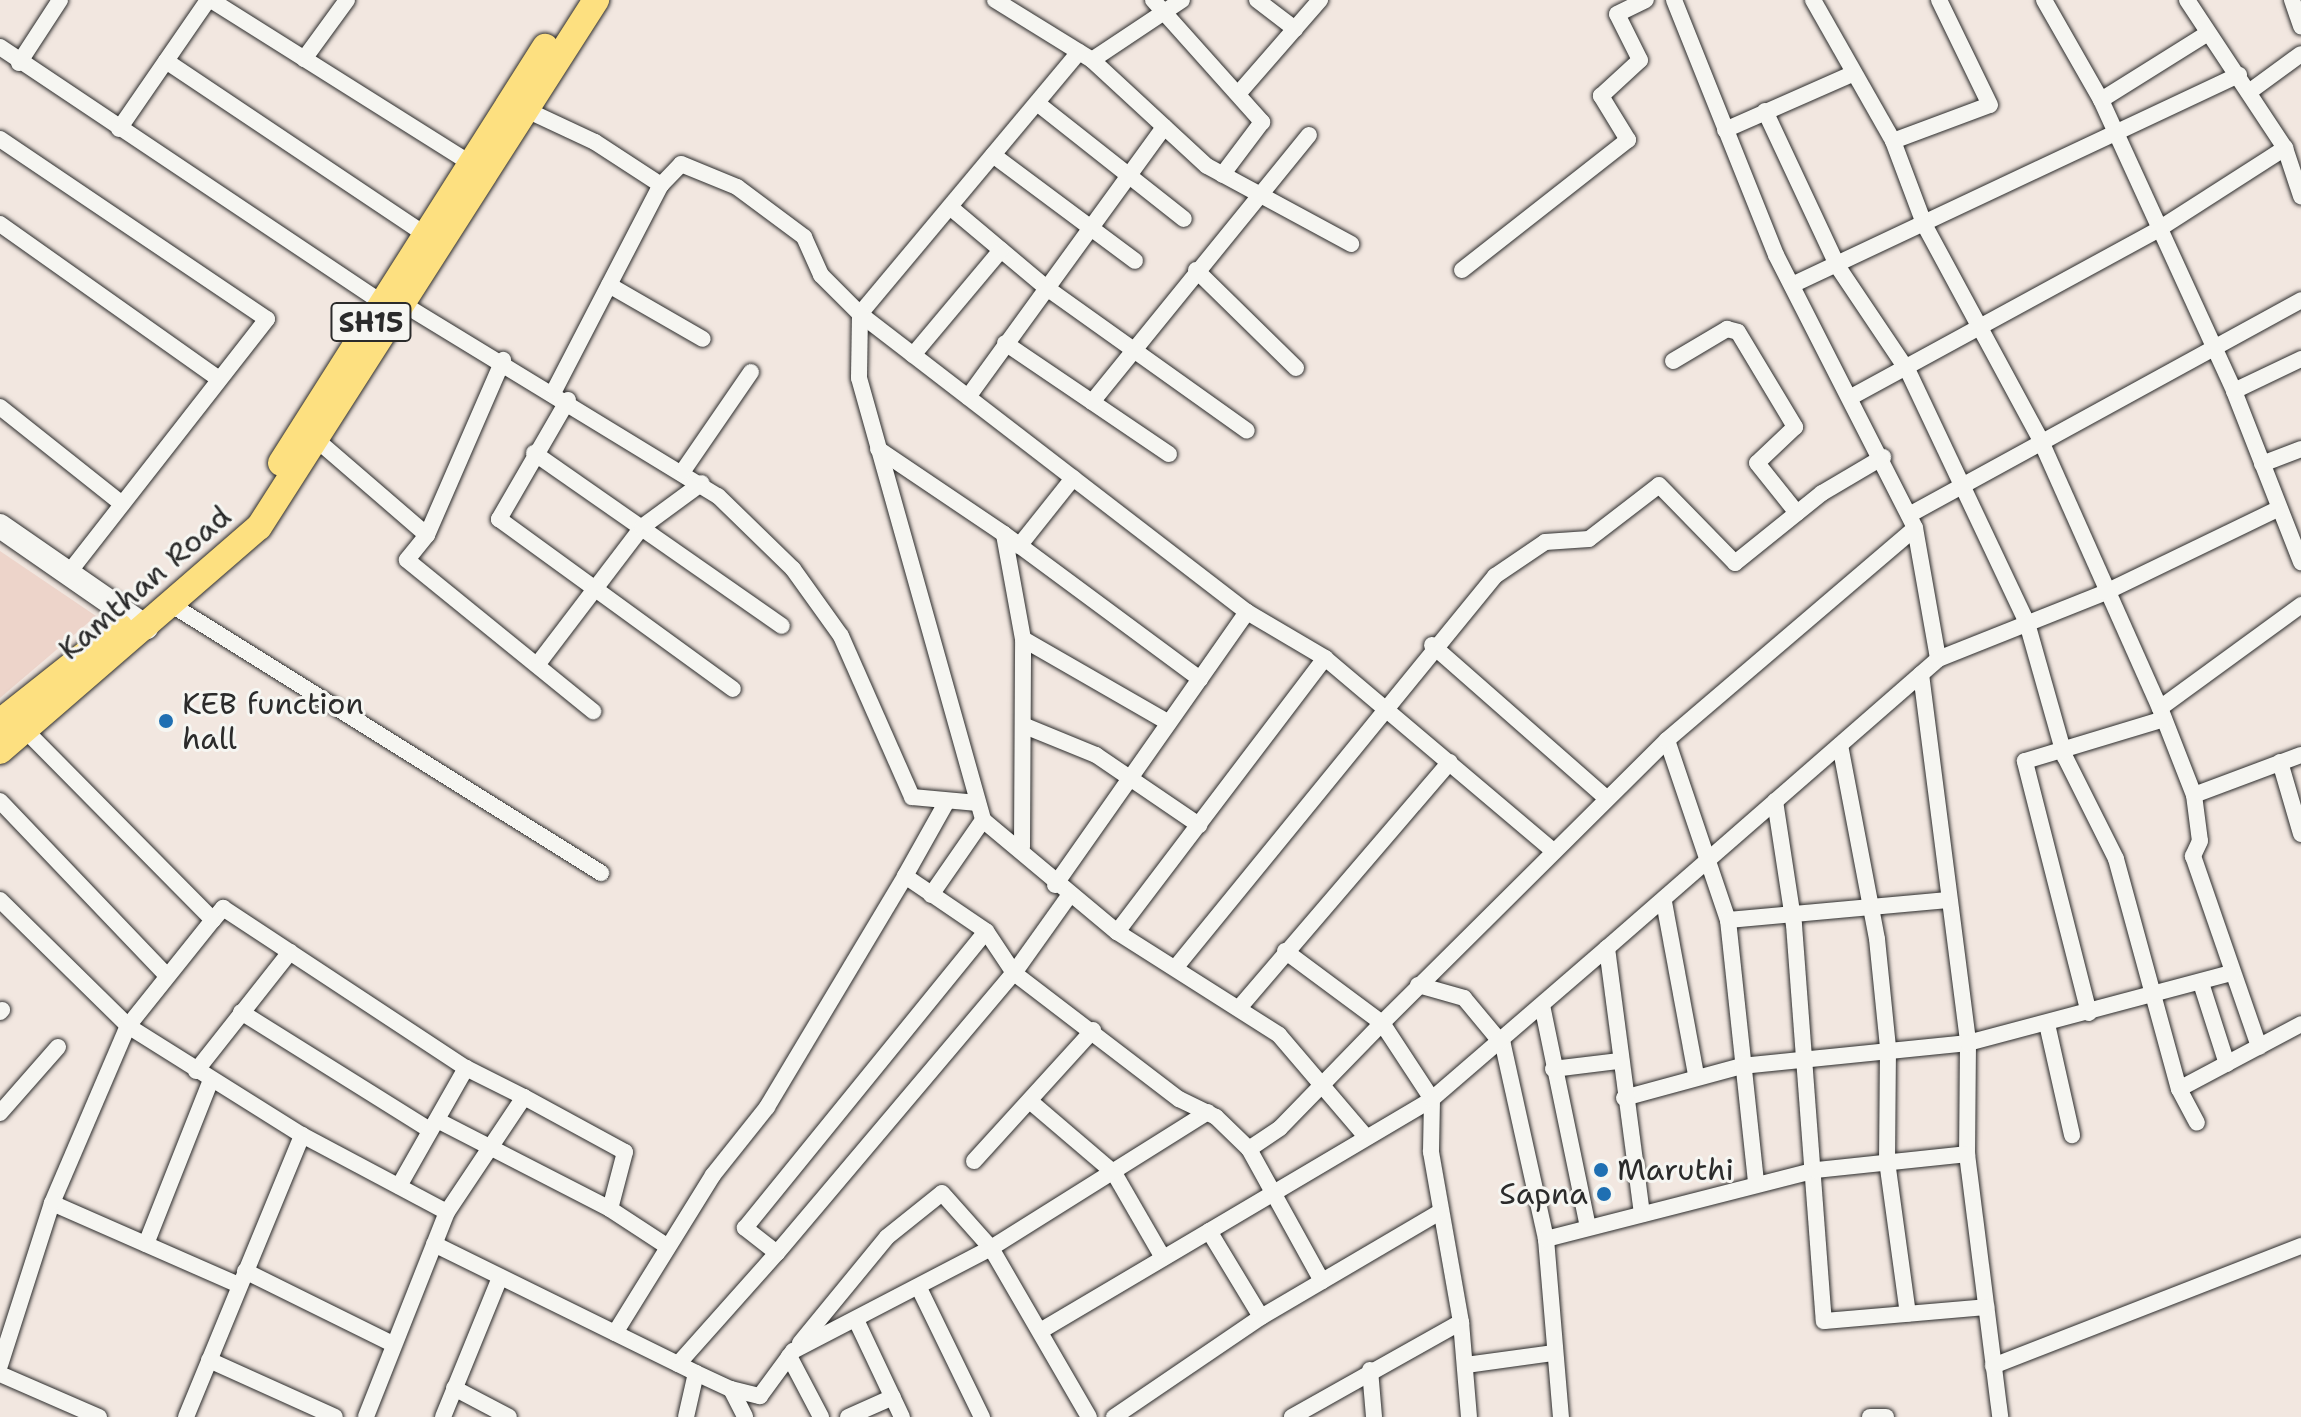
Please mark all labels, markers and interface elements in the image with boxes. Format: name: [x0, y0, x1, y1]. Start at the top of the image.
road number: SH15: [329, 298, 413, 346]
street label: Kamthan Road: [51, 498, 239, 668]
place label: KEB function hall: [182, 686, 364, 756]
marker: KEB function hall: [157, 712, 175, 730]
place label: Maruthi: [1617, 1152, 1734, 1188]
marker: Maruthi: [1592, 1161, 1610, 1179]
place label: Sapna: [1499, 1176, 1588, 1212]
marker: Sapna: [1595, 1185, 1613, 1203]

